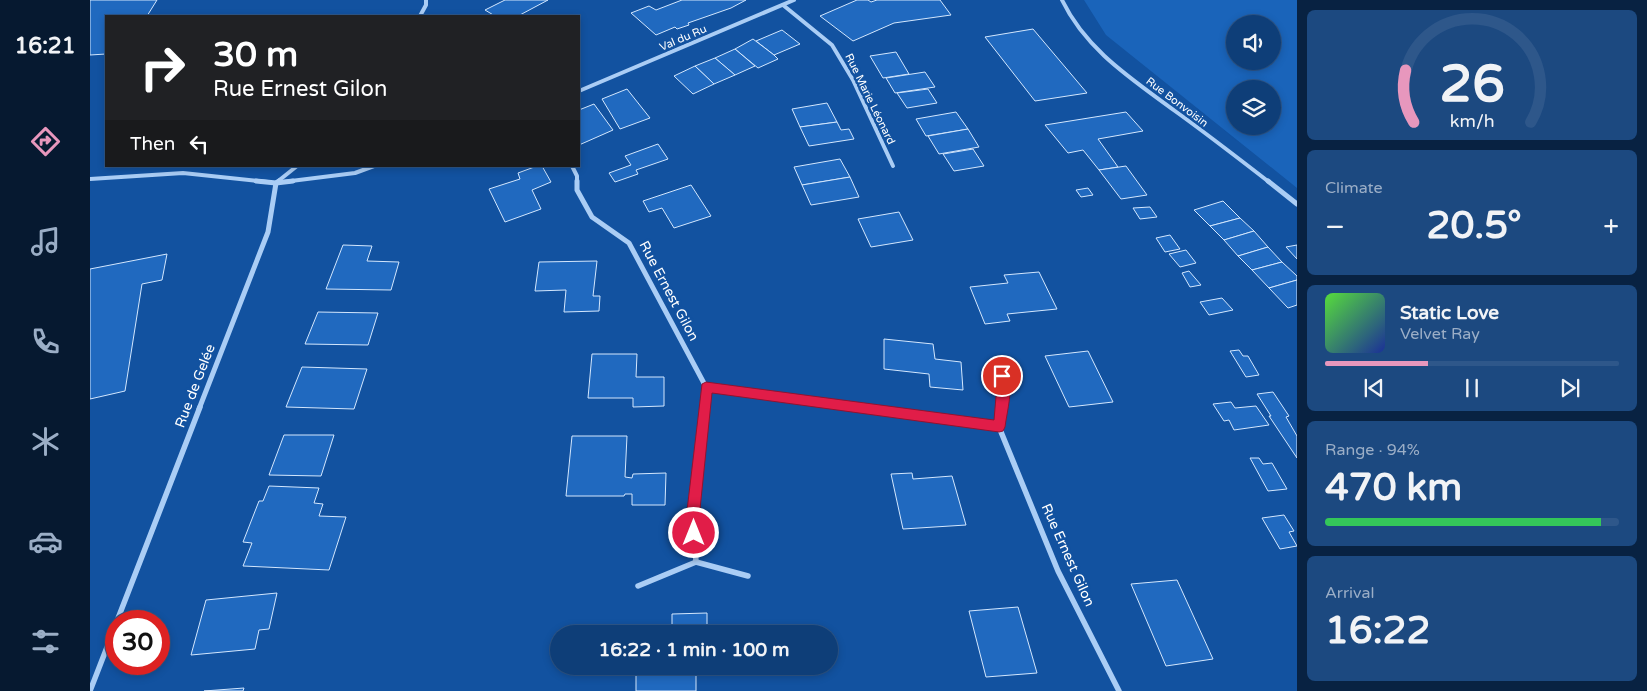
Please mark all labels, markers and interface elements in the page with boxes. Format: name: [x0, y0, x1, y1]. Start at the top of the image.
map controls: [1226, 15, 1281, 135]
button: sound: [1226, 15, 1281, 70]
street label: Val du Ru: [658, 22, 708, 54]
text: 16:21: [15, 33, 75, 59]
text: 30 m: [213, 34, 298, 76]
icon: right: [130, 35, 195, 100]
street label: Rue Marie Léonard: [842, 51, 898, 147]
text: 26: [1439, 53, 1505, 116]
street label: Rue Bonvoisin: [1143, 74, 1211, 130]
text: Rue Ernest Gilon: [213, 76, 387, 102]
button: layers: [1226, 80, 1281, 135]
text: km/h: [1450, 111, 1494, 132]
icon: directions: [28, 124, 63, 159]
icon: left: [185, 130, 213, 158]
text: Then: [130, 133, 175, 155]
text: Climate: [1325, 178, 1383, 198]
text: 20.5°: [1427, 203, 1522, 249]
text: −: [1325, 210, 1345, 244]
text: +: [1603, 210, 1619, 244]
icon: music: [28, 224, 63, 259]
street label: Rue Ernest Gilon: [635, 238, 703, 344]
text: Static Love: [1400, 302, 1499, 324]
icon: phone: [28, 324, 63, 359]
text: Velvet Ray: [1400, 324, 1480, 344]
street label: Rue de Gelée: [171, 342, 219, 430]
pin: [981, 355, 1023, 397]
icon: arrive: [988, 362, 1016, 390]
icon: previous: [1360, 374, 1388, 402]
icon: pause: [1458, 374, 1486, 402]
icon: next: [1556, 374, 1584, 402]
icon: climate: [28, 424, 63, 459]
text: Range · 94%: [1325, 440, 1420, 460]
text: 470 km: [1325, 465, 1462, 511]
street label: Rue Ernest Gilon: [1038, 501, 1098, 609]
position arrow: [667, 506, 719, 558]
icon: car: [28, 524, 63, 559]
text: Arrival: [1325, 583, 1374, 603]
text: 16:22: [1325, 608, 1430, 654]
speed limit sign: 30: [105, 610, 170, 675]
icon: filters: [28, 624, 63, 659]
text: 16:22 · 1 min · 100 m: [598, 639, 790, 661]

